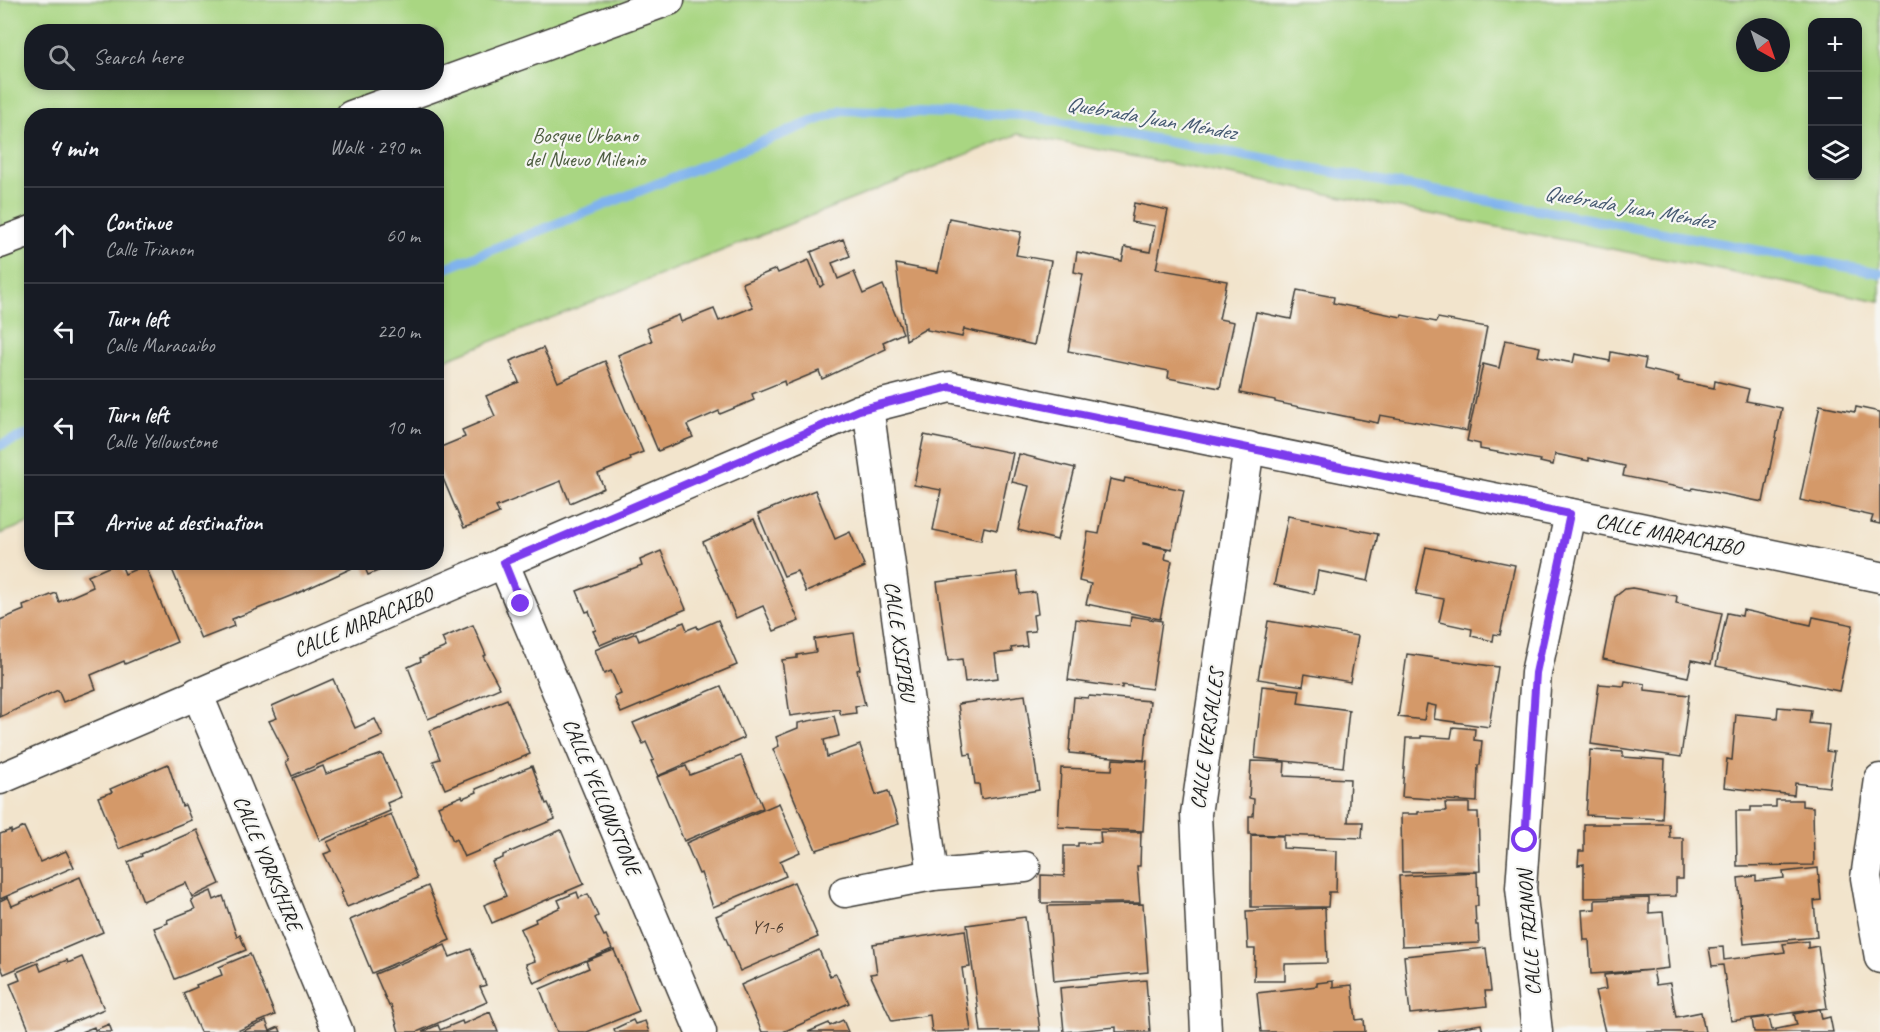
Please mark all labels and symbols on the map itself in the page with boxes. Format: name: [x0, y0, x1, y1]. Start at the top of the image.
north arrow: [1736, 18, 1790, 72]
water label: Quebrada Juan Méndez: [1064, 89, 1241, 147]
park label: Bosque Urbano del Nuevo Milenio: [525, 122, 648, 172]
water label: Quebrada Juan Méndez: [1542, 178, 1719, 236]
street label: CALLE MARACAIBO: [1594, 507, 1747, 561]
street label: CALLE MARACAIBO: [290, 580, 439, 663]
street label: CALLE XSIPIBU: [879, 580, 922, 706]
route end: [507, 590, 533, 616]
street label: CALLE VERSALLES: [1184, 664, 1230, 811]
street label: CALLE YELLOWSTONE: [557, 714, 648, 882]
street label: CALLE YORKSHIRE: [228, 791, 309, 937]
route start: [1511, 826, 1537, 852]
street label: CALLE TRIANON: [1511, 866, 1546, 997]
house number: Y1-6: [751, 916, 783, 938]

